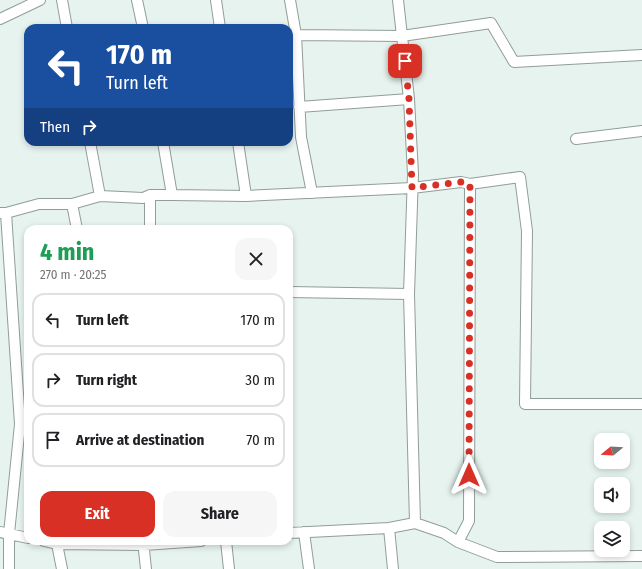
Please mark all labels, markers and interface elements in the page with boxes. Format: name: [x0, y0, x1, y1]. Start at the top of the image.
text: 170 m: [106, 38, 172, 71]
icon: left: [40, 40, 92, 92]
pin: [388, 44, 422, 78]
icon: arrive: [394, 50, 416, 72]
text: Turn left: [106, 72, 168, 94]
icon: right: [78, 116, 100, 138]
text: Then: [40, 118, 70, 136]
text: 4 min: [40, 238, 94, 266]
button: close: [235, 238, 277, 280]
text: 270 m · 20:25: [40, 267, 106, 282]
icon: left: [42, 309, 64, 331]
text: Turn left: [76, 311, 129, 329]
text: 170 m: [240, 311, 275, 329]
icon: right: [42, 369, 64, 391]
text: Turn right: [76, 371, 137, 389]
text: 30 m: [245, 371, 275, 389]
icon: arrive: [42, 429, 64, 451]
text: Arrive at destination: [76, 431, 204, 449]
text: 70 m: [246, 431, 275, 449]
north arrow: [594, 433, 630, 469]
map controls: [594, 433, 630, 557]
position arrow: [448, 454, 490, 496]
button: sound: [594, 477, 630, 513]
button: Exit: [40, 491, 155, 537]
button: Share: [163, 491, 277, 537]
button: layers: [594, 521, 630, 557]

